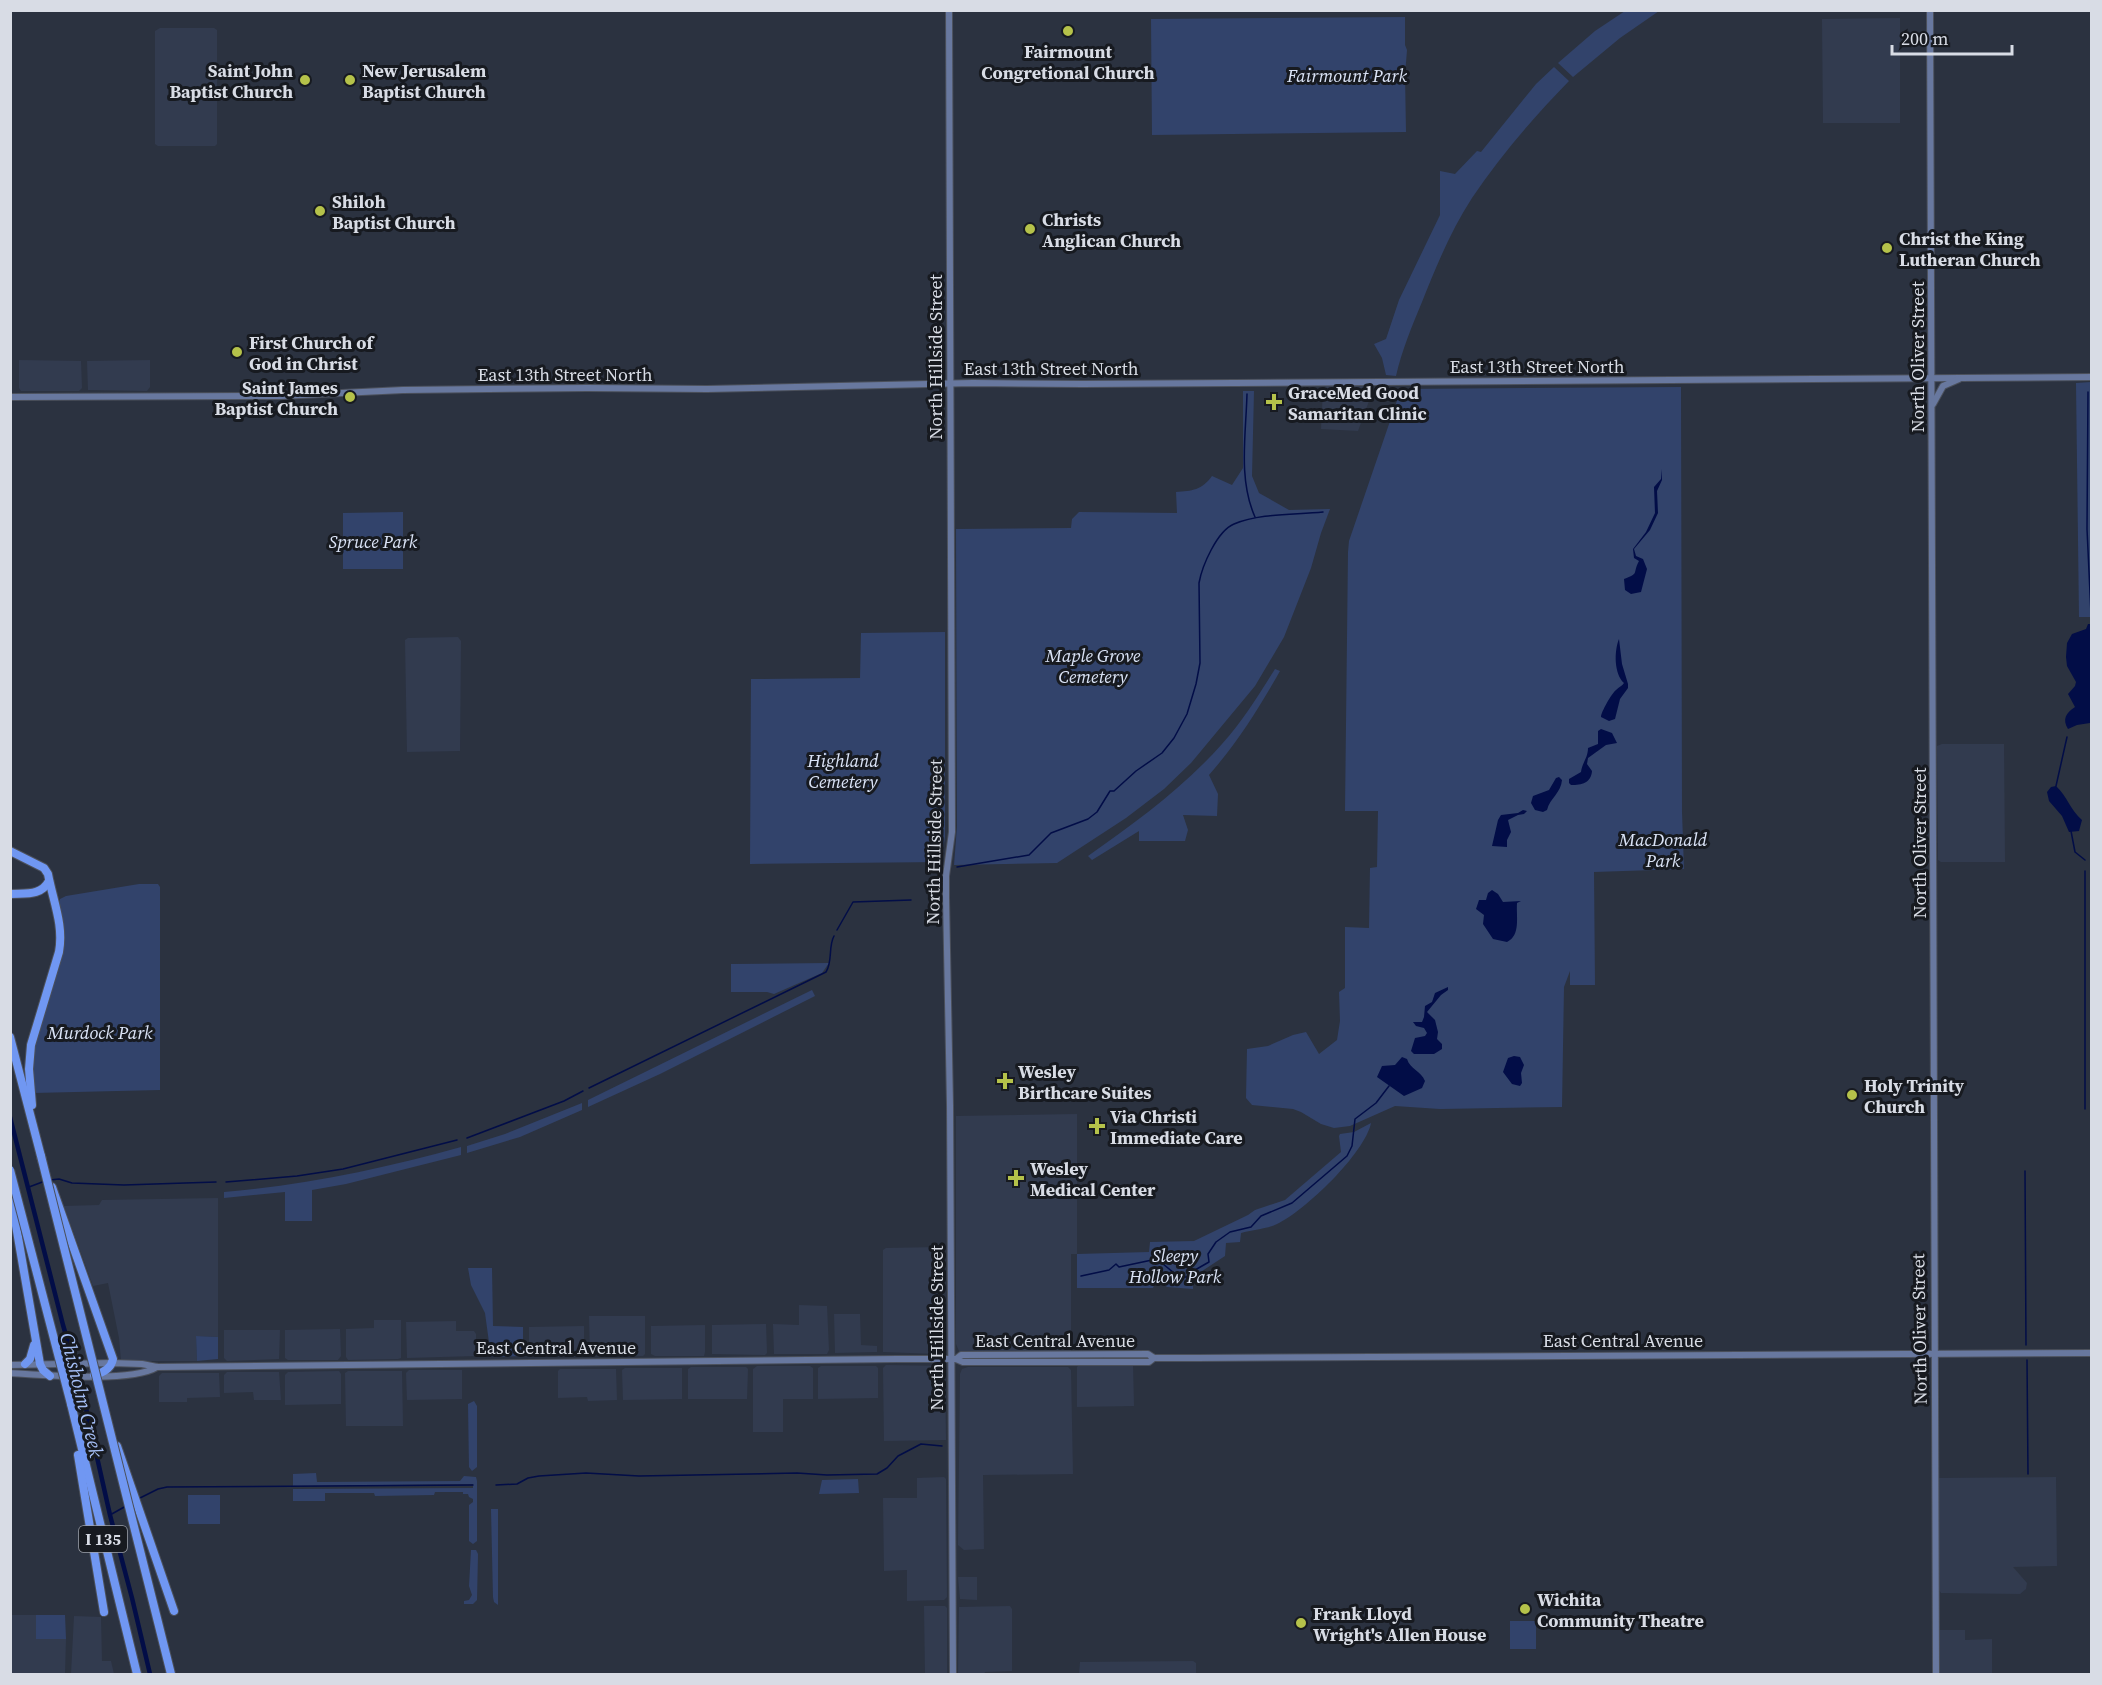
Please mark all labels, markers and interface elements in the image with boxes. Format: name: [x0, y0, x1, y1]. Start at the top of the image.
scale bar: [1892, 18, 2012, 56]
marker: Fairmount Congretional Church: [1061, 24, 1075, 38]
text: 200 m: [1901, 26, 1948, 51]
place label: Fairmount Congretional Church: [981, 39, 1155, 85]
place label: Saint John Baptist Church: [169, 58, 293, 104]
place label: New Jerusalem Baptist Church: [362, 58, 486, 104]
park label: Fairmount Park: [1286, 63, 1407, 88]
marker: Saint John Baptist Church: [298, 73, 312, 87]
marker: New Jerusalem Baptist Church: [343, 73, 357, 87]
place label: Shiloh Baptist Church: [332, 189, 456, 235]
marker: Shiloh Baptist Church: [313, 204, 327, 218]
place label: Christs Anglican Church: [1042, 207, 1181, 253]
marker: Christs Anglican Church: [1023, 222, 1037, 236]
place label: Christ the King Lutheran Church: [1899, 226, 2041, 272]
marker: Christ the King Lutheran Church: [1880, 241, 1894, 255]
street label: North Hillside Street: [923, 274, 948, 440]
street label: North Oliver Street: [1905, 281, 1930, 433]
place label: First Church of God in Christ: [249, 330, 375, 376]
marker: First Church of God in Christ: [230, 345, 244, 359]
street label: East 13th Street North: [1450, 354, 1625, 379]
street label: East 13th Street North: [964, 356, 1139, 381]
street label: East 13th Street North: [478, 362, 653, 387]
place label: Saint James Baptist Church: [214, 375, 338, 421]
place label: GraceMed Good Samaritan Clinic: [1288, 380, 1427, 426]
marker: Saint James Baptist Church: [343, 390, 357, 404]
marker: GraceMed Good Samaritan Clinic: [1265, 393, 1283, 411]
park label: Spruce Park: [329, 529, 418, 554]
park label: Maple Grove Cemetery: [1045, 643, 1141, 689]
park label: Highland Cemetery: [806, 748, 879, 794]
street label: North Hillside Street: [920, 759, 948, 925]
street label: North Oliver Street: [1907, 767, 1932, 919]
park label: MacDonald Park: [1618, 827, 1708, 873]
park label: Murdock Park: [47, 1020, 153, 1045]
place label: Wesley Birthcare Suites: [1018, 1059, 1151, 1105]
marker: Wesley Birthcare Suites: [996, 1072, 1014, 1090]
place label: Holy Trinity Church: [1864, 1073, 1964, 1119]
marker: Holy Trinity Church: [1845, 1088, 1859, 1102]
place label: Via Christi Immediate Care: [1110, 1104, 1243, 1150]
marker: Via Christi Immediate Care: [1088, 1117, 1106, 1135]
place label: Wesley Medical Center: [1030, 1156, 1156, 1202]
marker: Wesley Medical Center: [1007, 1169, 1025, 1187]
park label: Sleepy Hollow Park: [1128, 1243, 1222, 1289]
street label: North Hillside Street: [924, 1245, 949, 1411]
street label: North Oliver Street: [1905, 1253, 1933, 1405]
street label: East Central Avenue: [975, 1328, 1135, 1353]
street label: East Central Avenue: [1543, 1328, 1703, 1353]
water label: Chisholm Creek: [53, 1330, 111, 1461]
street label: East Central Avenue: [476, 1335, 636, 1360]
road number: I 135: [79, 1526, 127, 1552]
place label: Wichita Community Theatre: [1537, 1587, 1704, 1633]
place label: Frank Lloyd Wright's Allen House: [1313, 1601, 1486, 1647]
marker: Wichita Community Theatre: [1518, 1602, 1532, 1616]
marker: Frank Lloyd Wright's Allen House: [1294, 1616, 1308, 1630]

